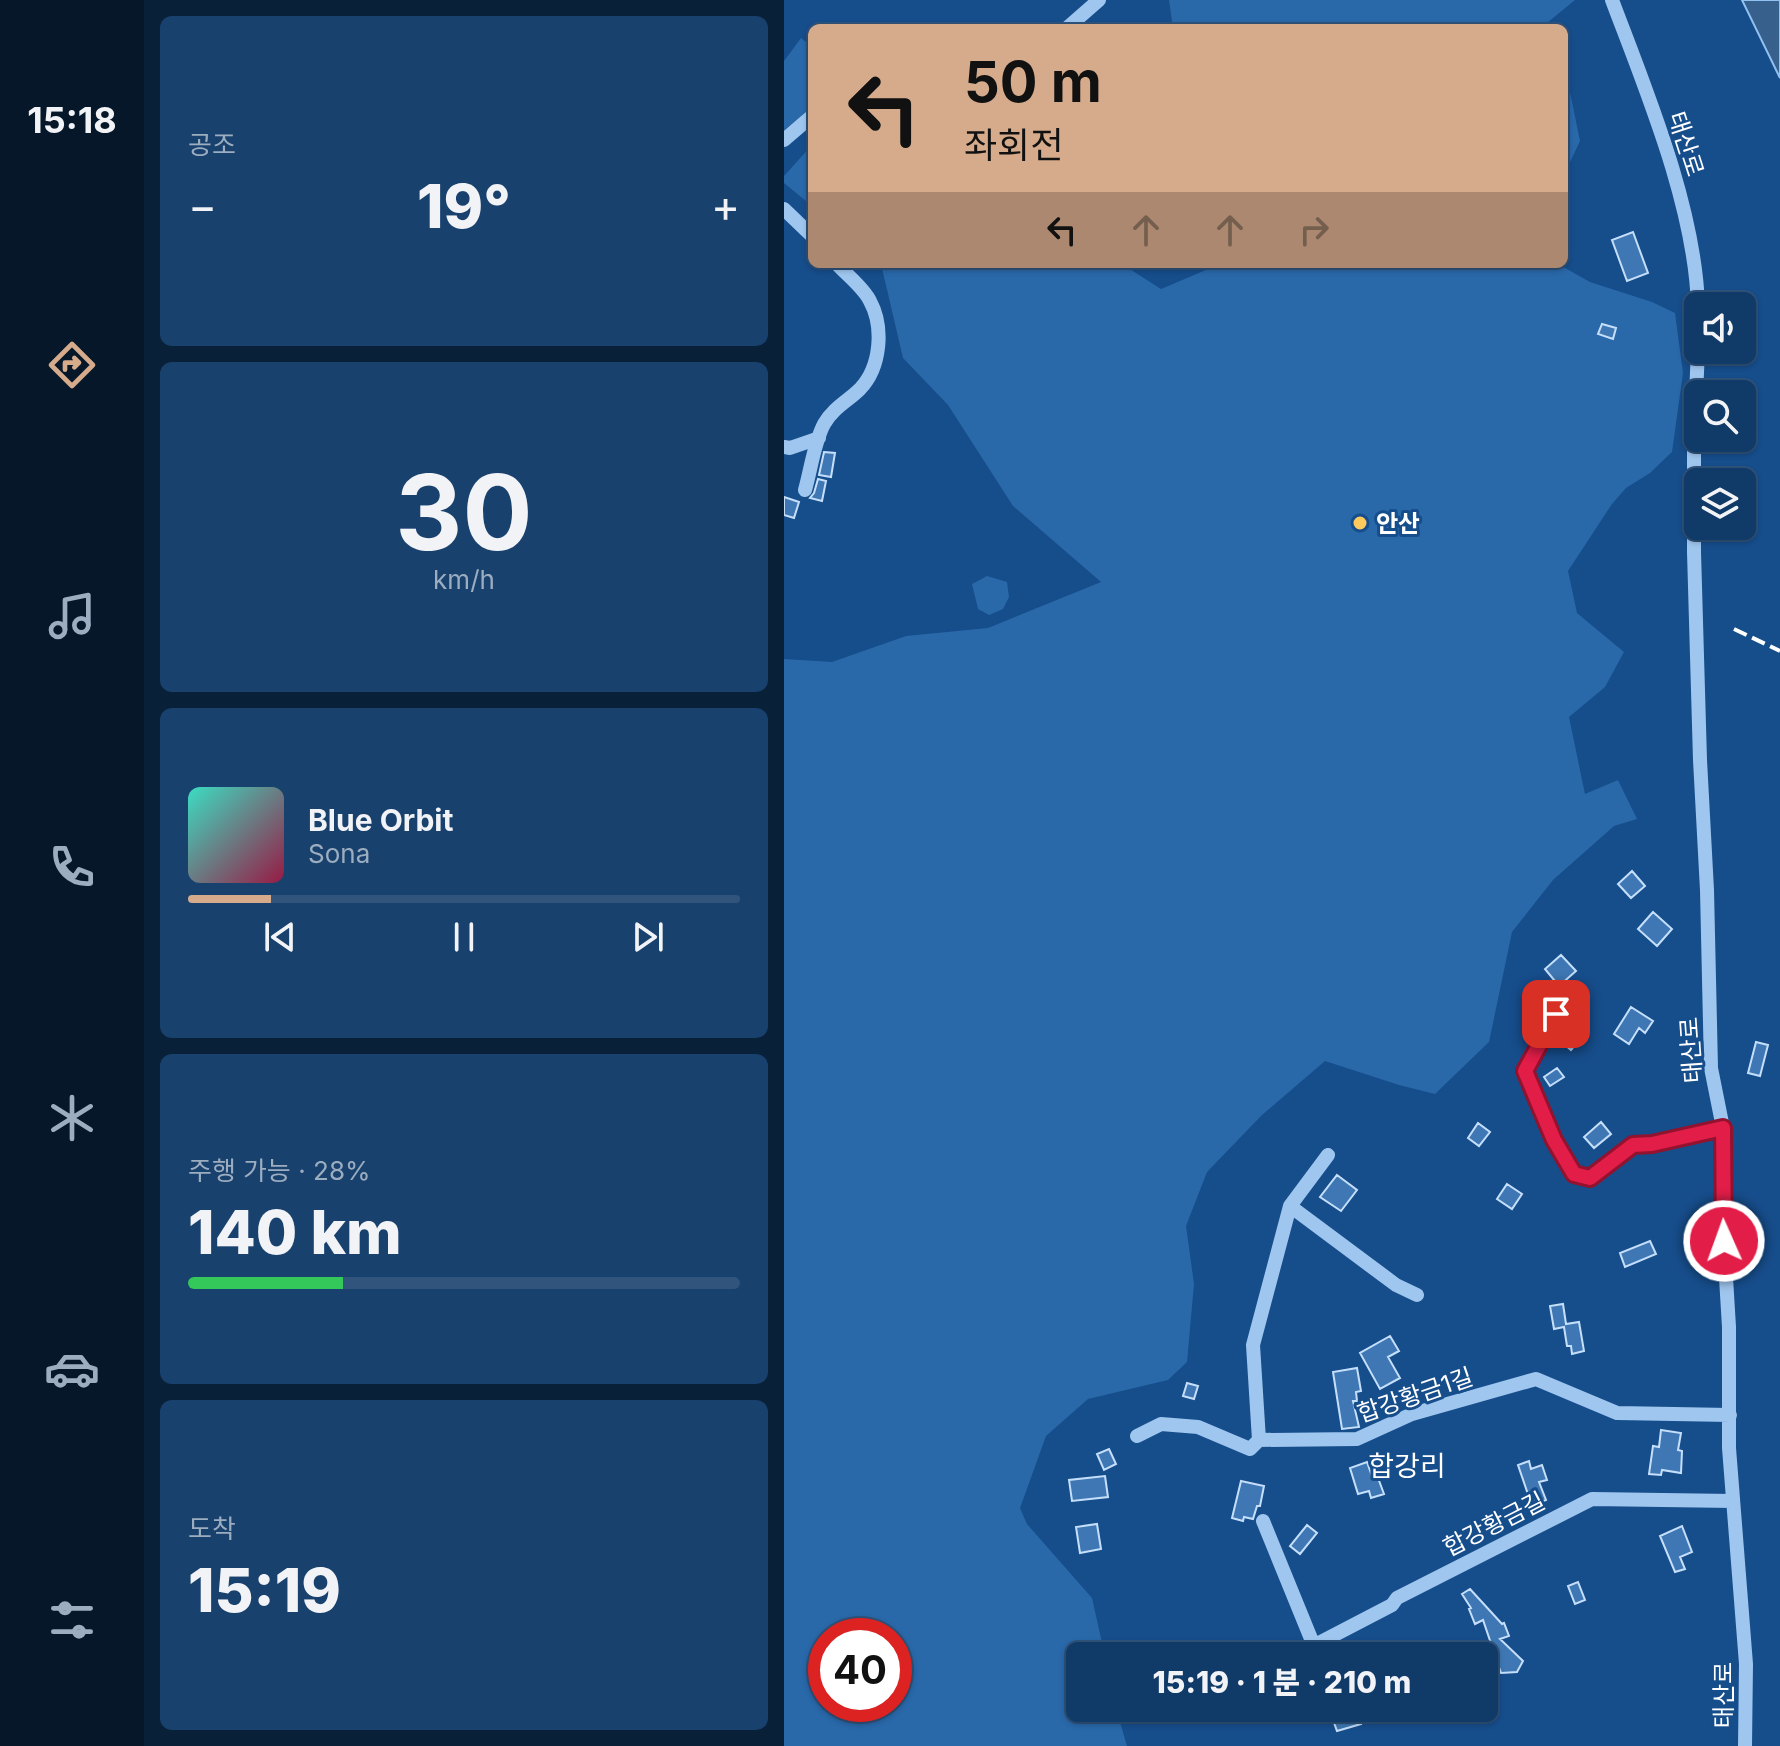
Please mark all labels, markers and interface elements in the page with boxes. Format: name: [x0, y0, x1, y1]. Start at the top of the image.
text: 50 m: [964, 48, 1102, 116]
icon: left: [832, 56, 936, 160]
text: 15:18: [27, 98, 117, 142]
street label: 태산로: [1662, 108, 1710, 180]
text: 좌회전: [964, 123, 1063, 167]
text: 공조: [188, 129, 236, 160]
text: 19°: [417, 170, 511, 242]
text: −: [188, 179, 217, 233]
text: +: [711, 179, 740, 233]
icon: left: [1040, 208, 1084, 252]
icon: ahead: [1124, 208, 1168, 252]
icon: ahead: [1208, 208, 1252, 252]
icon: right: [1292, 208, 1336, 252]
map controls: [1684, 292, 1756, 540]
button: sound: [1684, 292, 1756, 364]
icon: directions: [44, 337, 100, 393]
button: search: [1684, 380, 1756, 452]
text: 30: [395, 449, 533, 575]
button: layers: [1684, 468, 1756, 540]
place label: 안산: [1376, 509, 1420, 538]
marker: 안산: [1351, 514, 1369, 532]
text: km/h: [433, 564, 495, 595]
icon: music: [44, 588, 100, 644]
text: Blue Orbit: [308, 802, 453, 838]
text: Sona: [308, 838, 370, 869]
icon: phone: [44, 839, 100, 895]
icon: previous: [258, 915, 302, 959]
icon: pause: [442, 915, 486, 959]
icon: next: [626, 915, 670, 959]
pin: [1522, 980, 1590, 1048]
icon: arrive: [1534, 992, 1578, 1036]
street label: 태산로: [1674, 1016, 1708, 1084]
icon: climate: [44, 1090, 100, 1146]
text: 주행 가능 · 28%: [188, 1155, 371, 1186]
text: 140 km: [188, 1196, 402, 1268]
position arrow: [1682, 1199, 1766, 1283]
icon: car: [44, 1341, 100, 1397]
street label: 합강황금1길: [1353, 1362, 1477, 1428]
district label: 합강리: [1368, 1449, 1446, 1483]
street label: 합강황금길: [1438, 1486, 1550, 1562]
text: 도착: [188, 1513, 236, 1544]
text: 15:19: [188, 1554, 341, 1626]
icon: filters: [44, 1592, 100, 1648]
speed limit sign: 40: [808, 1618, 912, 1722]
street label: 태산로: [1709, 1662, 1738, 1728]
text: 15:19 · 1 분 · 210 m: [1153, 1664, 1411, 1700]

